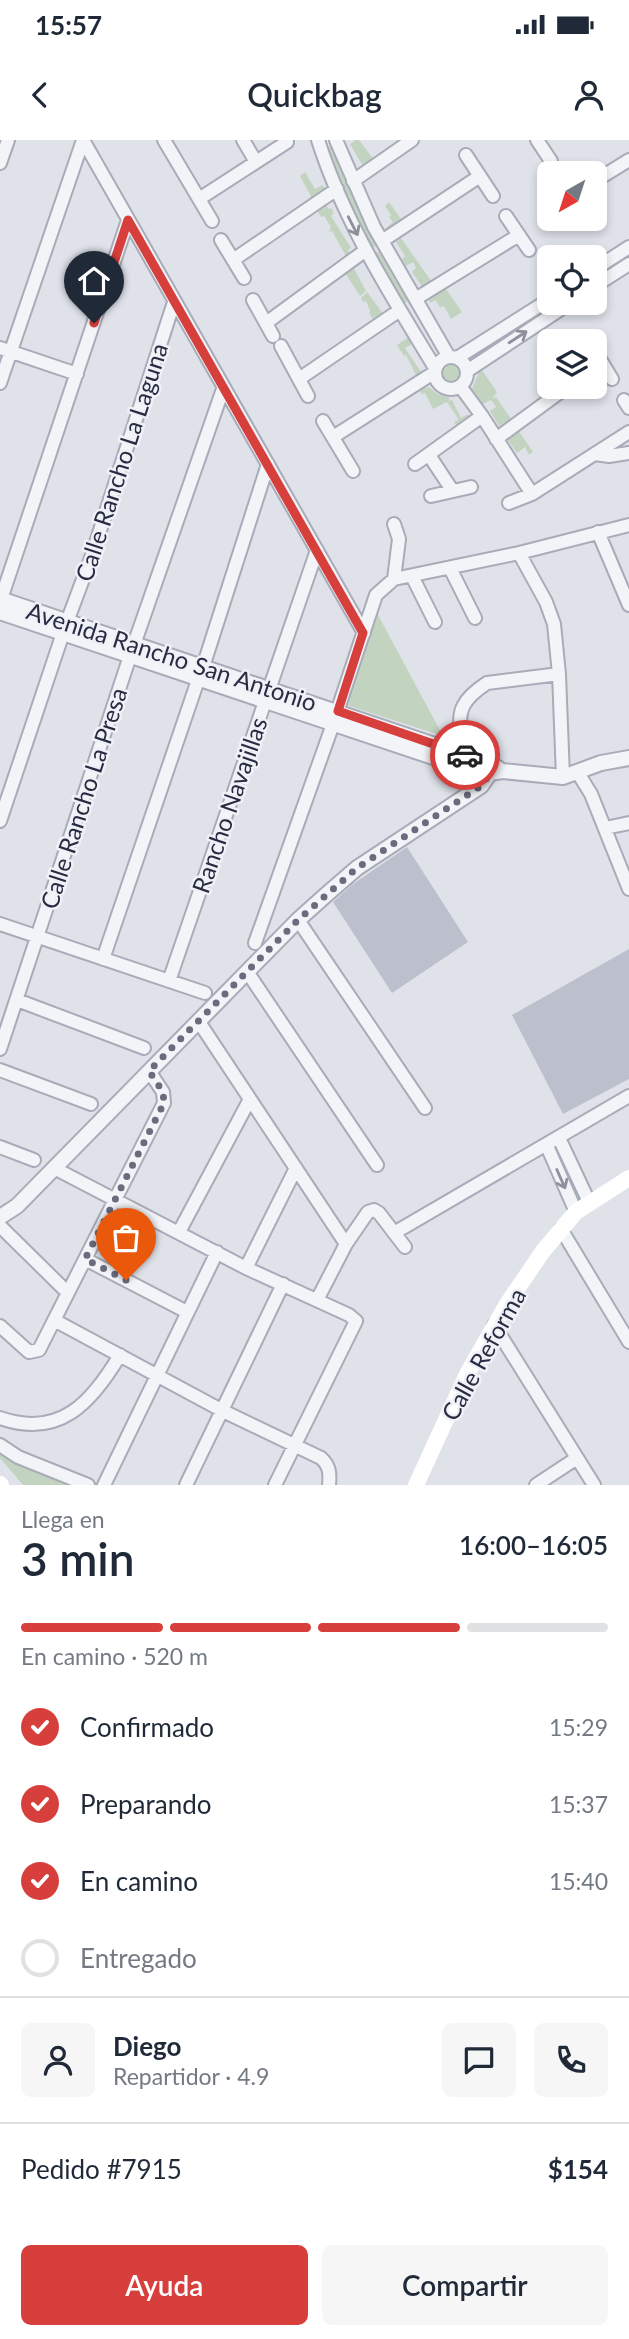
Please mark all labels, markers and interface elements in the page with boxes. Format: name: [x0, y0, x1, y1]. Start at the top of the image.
text: 15:57: [35, 9, 102, 41]
text: Quickbag: [247, 75, 382, 114]
icon: back: [21, 76, 59, 114]
icon: person: [570, 76, 608, 114]
north arrow: [537, 161, 607, 231]
map controls: [537, 161, 607, 399]
one-way arrow: [347, 215, 361, 236]
button: locate: [537, 245, 607, 315]
pin: [64, 251, 124, 323]
icon: home: [75, 262, 113, 300]
one-way arrow: [508, 329, 527, 344]
button: layers: [537, 329, 607, 399]
street label: Calle Rancho La Laguna: [69, 339, 173, 585]
street label: Avenida Rancho San Antonio: [23, 595, 321, 717]
street label: Calle Rancho La Presa: [34, 684, 132, 912]
street label: Rancho Navajillas: [185, 713, 273, 897]
courier: [430, 720, 500, 790]
icon: car: [446, 736, 484, 774]
one-way arrow: [555, 1168, 568, 1189]
pin: [96, 1208, 156, 1280]
icon: bag: [107, 1219, 145, 1257]
street label: Calle Reforma: [435, 1283, 531, 1425]
text: Llega en: [21, 1505, 105, 1533]
text: 16:00–16:05: [459, 1529, 608, 1561]
text: 3 min: [21, 1531, 135, 1586]
text: En camino · 520 m: [21, 1642, 208, 1670]
icon: check: [21, 1708, 59, 1746]
text: Confirmado: [80, 1711, 214, 1743]
text: 15:29: [549, 1713, 608, 1741]
icon: check: [21, 1785, 59, 1823]
text: Preparando: [80, 1788, 212, 1820]
text: 15:37: [549, 1790, 608, 1818]
icon: check: [21, 1862, 59, 1900]
text: En camino: [80, 1865, 198, 1897]
text: 15:40: [549, 1867, 608, 1895]
text: Entregado: [80, 1942, 197, 1974]
button: person: [21, 2023, 95, 2097]
button: chat: [442, 2023, 516, 2097]
button: phone: [534, 2023, 608, 2097]
text: Diego: [113, 2030, 181, 2062]
text: Repartidor · 4.9: [113, 2062, 269, 2090]
text: Pedido #7915: [21, 2153, 182, 2185]
text: $154: [548, 2153, 608, 2185]
button: Ayuda: [21, 2245, 308, 2325]
button: Compartir: [322, 2245, 608, 2325]

